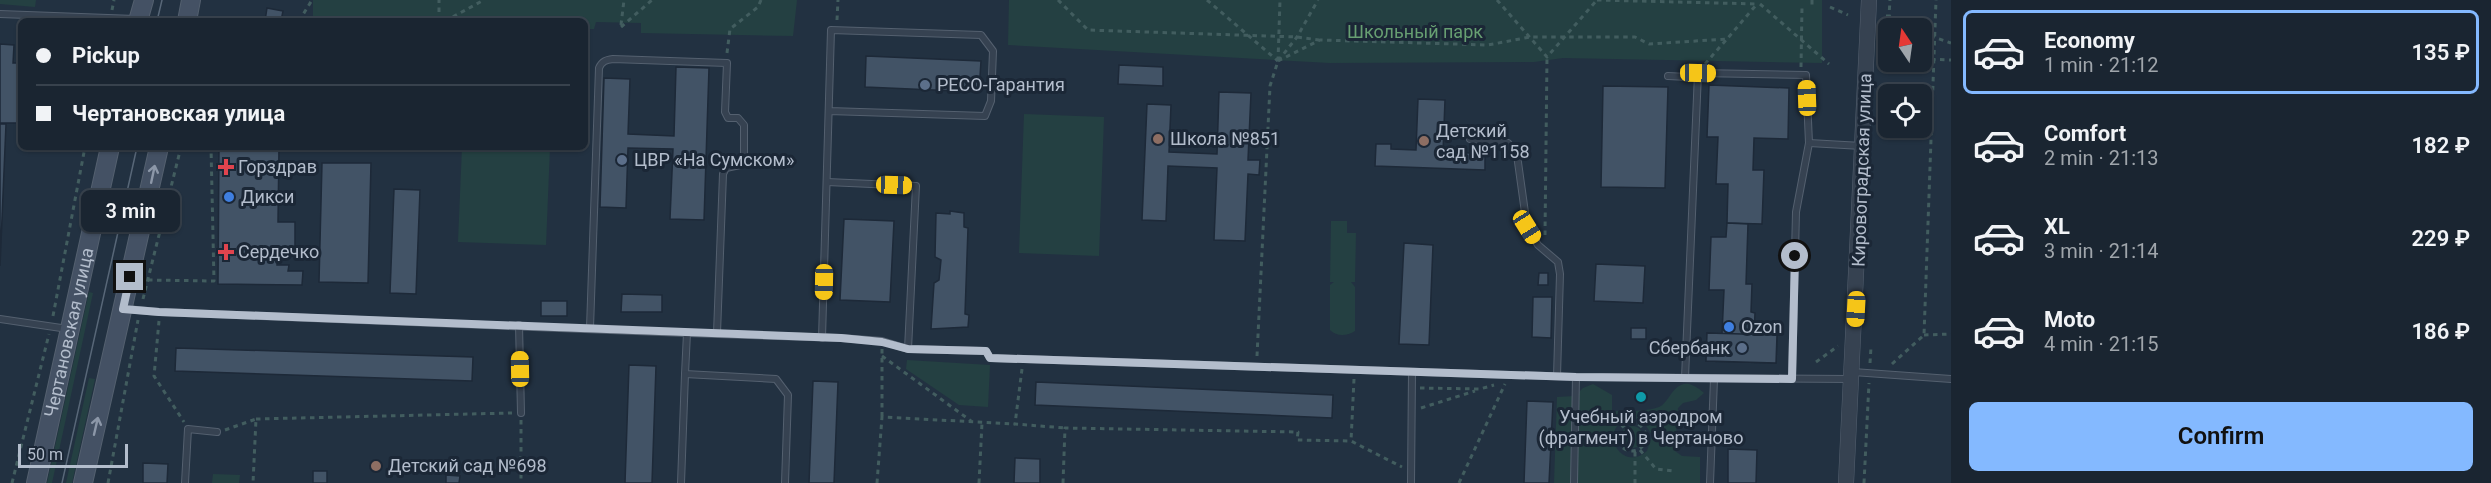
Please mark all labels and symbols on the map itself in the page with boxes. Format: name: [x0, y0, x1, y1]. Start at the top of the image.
north arrow: [1878, 18, 1932, 72]
park label: Школьный парк: [1347, 21, 1483, 42]
car: [1680, 64, 1716, 82]
street label: Кировоградская улица: [1848, 73, 1875, 267]
place label: РЕСО-Гарантия: [937, 74, 1065, 95]
marker: РЕСО-Гарантия: [918, 78, 932, 92]
car: [1797, 80, 1817, 116]
place label: Детский сад №1158: [1436, 120, 1530, 162]
place label: Школа №851: [1170, 128, 1280, 149]
marker: Школа №851: [1151, 132, 1165, 146]
marker: Детский сад №1158: [1417, 134, 1431, 148]
place label: ЦВР «На Сумском»: [634, 149, 794, 170]
marker: ЦВР «На Сумском»: [615, 153, 629, 167]
place label: Горздрав: [238, 156, 317, 177]
marker: Горздрав: [219, 160, 233, 174]
one-way arrow: [148, 165, 159, 185]
car: [876, 175, 912, 195]
place label: Дикси: [241, 186, 294, 207]
callout: 3 min: [80, 190, 180, 232]
marker: Дикси: [222, 190, 236, 204]
car: [1510, 207, 1544, 247]
place label: Сердечко: [238, 241, 319, 262]
route start: [1781, 242, 1808, 269]
marker: Сердечко: [219, 245, 233, 259]
street label: Чертановская улица: [40, 246, 98, 419]
route end: [116, 263, 143, 290]
car: [815, 264, 833, 300]
car: [1846, 291, 1866, 327]
place label: Ozon: [1741, 316, 1782, 337]
marker: Ozon: [1722, 320, 1736, 334]
place label: Сбербанк: [1649, 337, 1730, 358]
marker: Сбербанк: [1735, 341, 1749, 355]
car: [511, 351, 529, 387]
marker: Учебный аэродром (фрагмент) в Чертаново: [1634, 390, 1648, 404]
place label: Учебный аэродром (фрагмент) в Чертаново: [1539, 406, 1743, 449]
one-way arrow: [91, 417, 102, 436]
scale bar: [18, 441, 128, 468]
place label: Детский сад №698: [388, 455, 547, 476]
marker: Детский сад №698: [369, 459, 383, 473]

